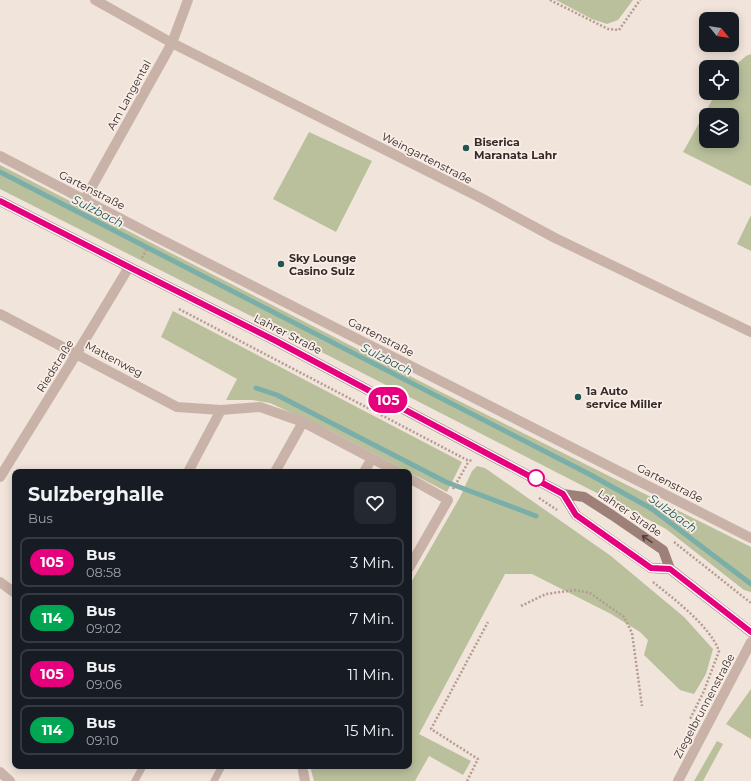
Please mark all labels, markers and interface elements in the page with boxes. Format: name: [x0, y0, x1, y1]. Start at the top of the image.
north arrow: [699, 12, 739, 52]
map controls: [699, 12, 739, 148]
street label: Am Langental: [104, 57, 154, 133]
button: locate: [699, 60, 739, 100]
button: layers: [699, 108, 739, 148]
street label: Weingartenstraße: [379, 129, 475, 187]
place label: Biserica Maranata Lahr: [474, 135, 557, 162]
marker: Biserica Maranata Lahr: [461, 143, 471, 153]
street label: Gartenstraße: [57, 167, 128, 213]
water label: Sulzbach: [70, 192, 126, 230]
place label: Sky Lounge Casino Sulz: [289, 251, 356, 278]
marker: Sky Lounge Casino Sulz: [276, 259, 286, 269]
street label: Lahrer Straße: [252, 311, 325, 357]
street label: Gartenstraße: [346, 314, 417, 360]
street label: Riedstraße: [33, 337, 77, 395]
street label: Mattenweg: [83, 338, 145, 380]
water label: Sulzbach: [359, 340, 415, 378]
place label: 1a Auto service Miller: [586, 384, 662, 411]
line badge: 105: [365, 387, 411, 413]
text: 105: [376, 391, 400, 409]
marker: 1a Auto service Miller: [573, 392, 583, 402]
street label: Gartenstraße: [635, 460, 706, 506]
unlabelled marker: [527, 469, 545, 487]
button: heart: [354, 482, 396, 524]
text: Sulzberghalle: [28, 483, 164, 506]
street label: Lahrer Straße: [595, 486, 665, 540]
water label: Sulzbach: [646, 491, 700, 535]
text: Bus: [28, 510, 53, 526]
one-way arrow: [642, 535, 653, 543]
text: Bus: [86, 545, 116, 564]
text: 105: [40, 553, 64, 571]
text: 3 Min.: [350, 553, 394, 572]
text: 08:58: [86, 564, 121, 580]
text: Bus: [86, 601, 116, 620]
text: 114: [42, 609, 62, 627]
text: 7 Min.: [350, 609, 394, 628]
text: 09:02: [86, 620, 121, 636]
street label: Ziegelbrunnenstraße: [670, 651, 738, 761]
text: Bus: [86, 657, 116, 676]
text: 105: [40, 665, 64, 683]
text: 11 Min.: [348, 665, 394, 684]
text: 09:06: [86, 676, 122, 692]
text: Bus: [86, 713, 116, 732]
text: 114: [42, 721, 62, 739]
text: 15 Min.: [344, 721, 394, 740]
text: 09:10: [86, 732, 119, 748]

